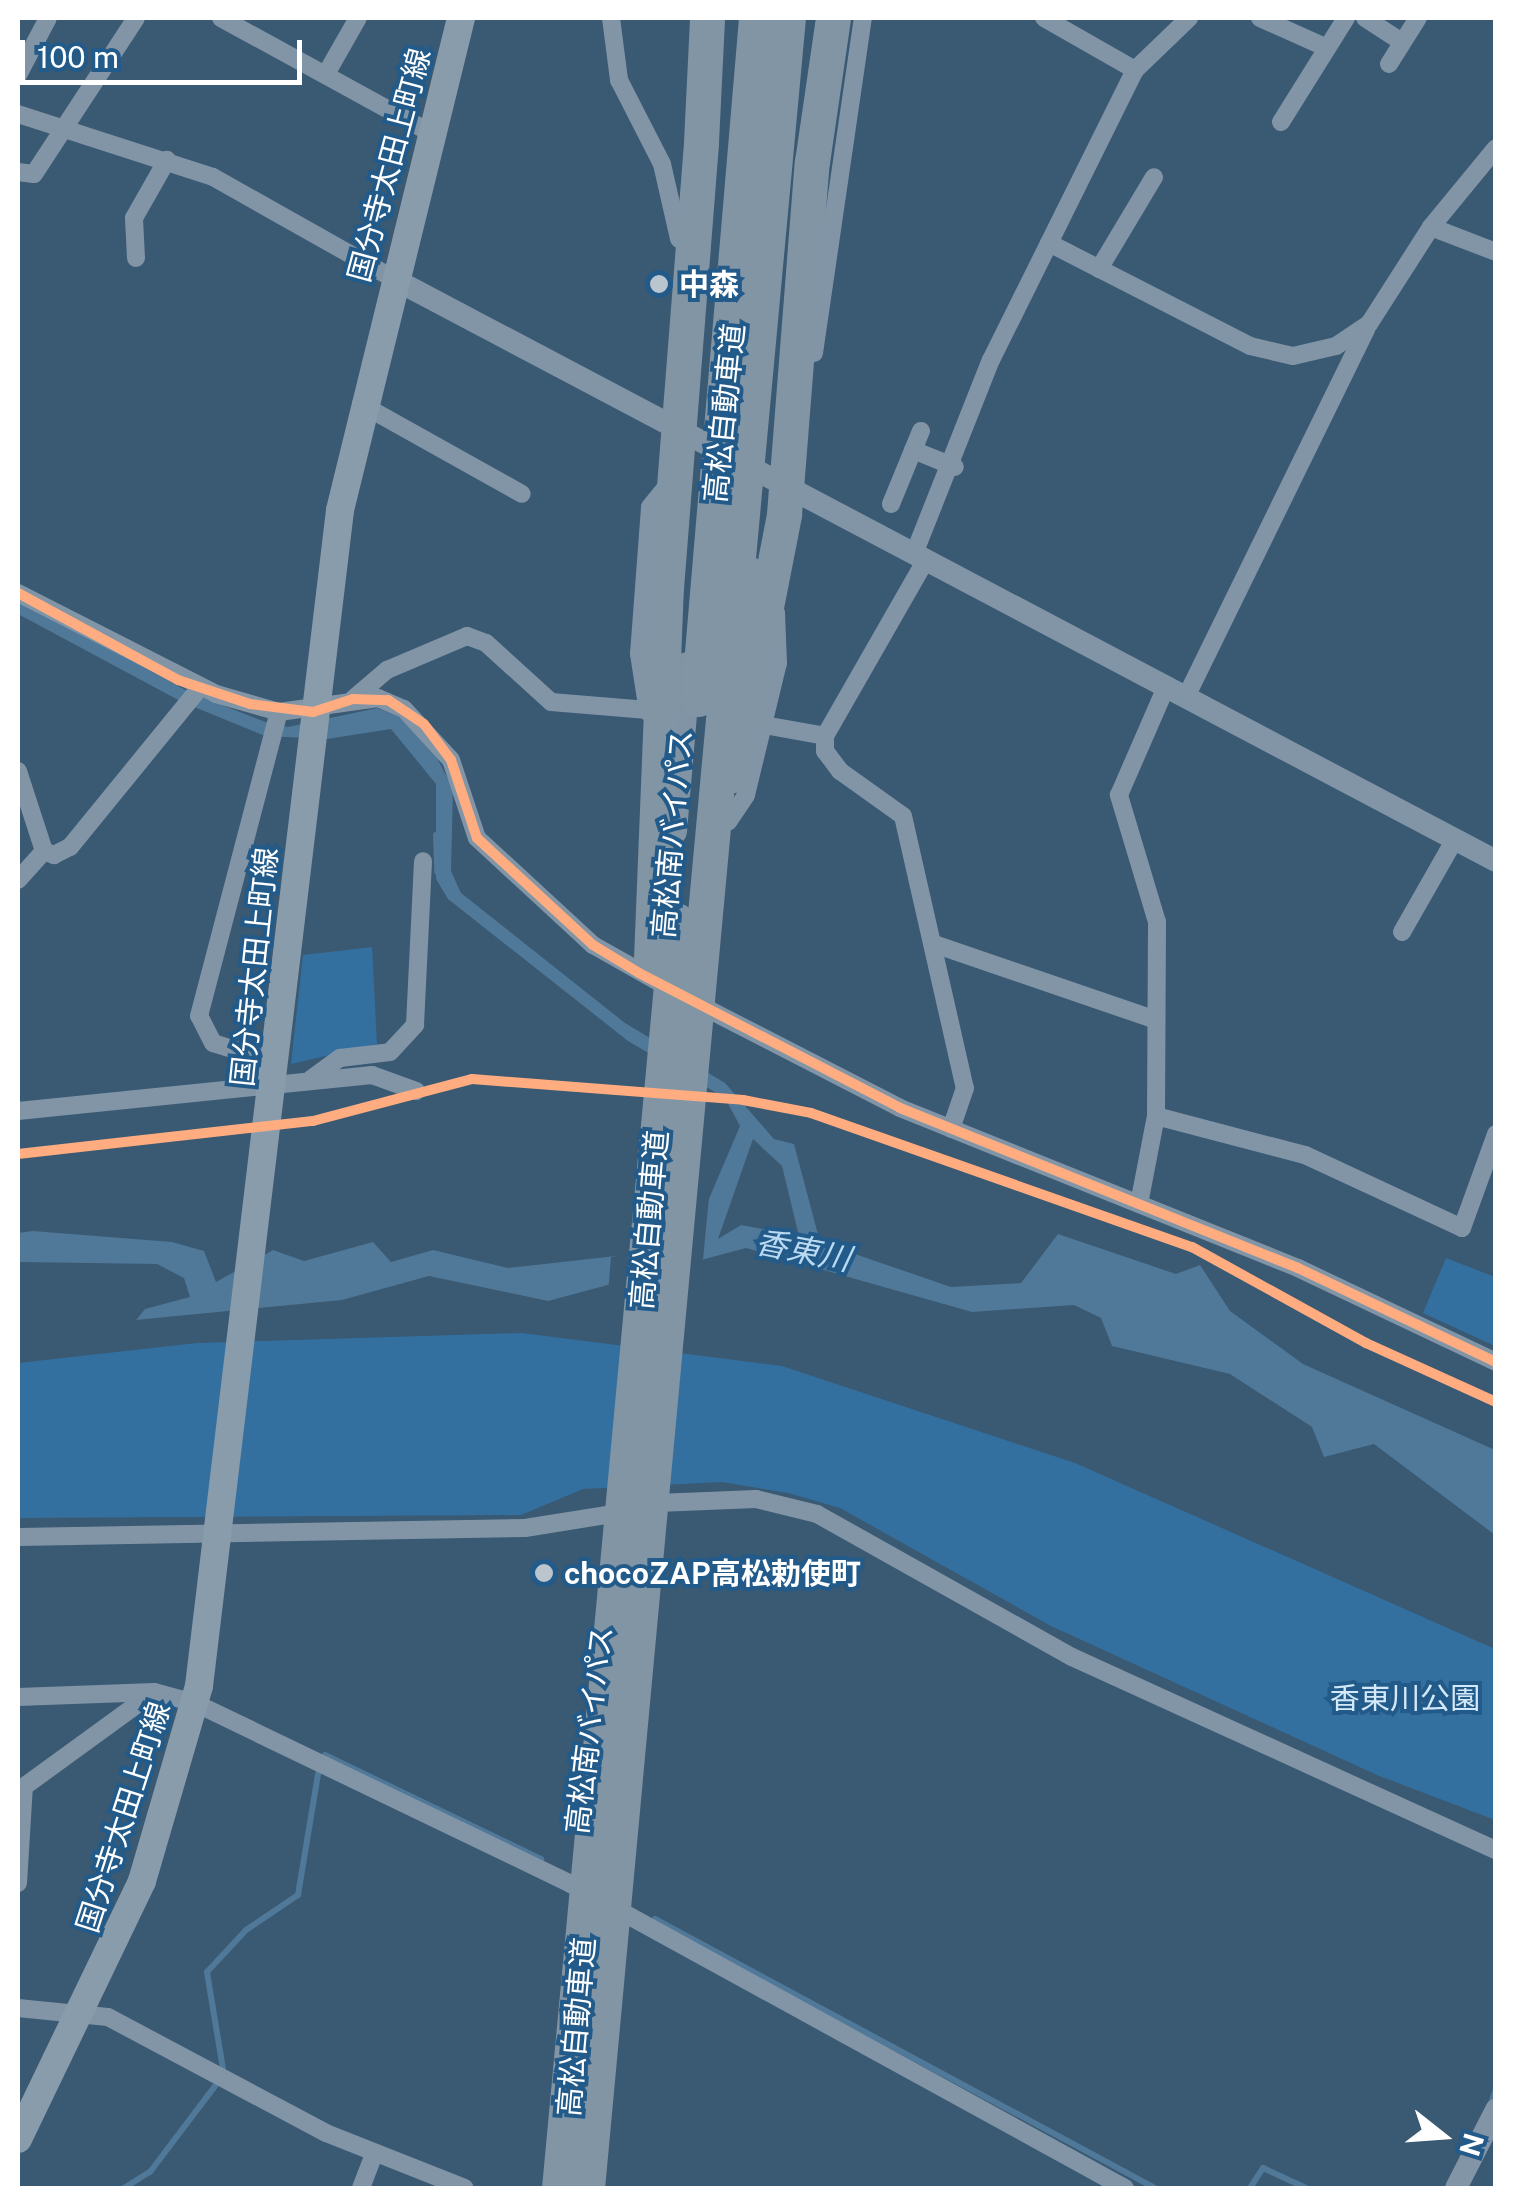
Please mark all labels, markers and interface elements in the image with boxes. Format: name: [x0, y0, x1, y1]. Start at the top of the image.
scale bar: [25, 20, 308, 82]
text: 100 m: [37, 39, 119, 75]
street label: 国分寺太田上町線: [341, 44, 437, 286]
place label: 中森: [679, 266, 739, 302]
marker: 中森: [648, 273, 670, 295]
street label: 高松自動車道: [697, 322, 751, 504]
street label: 高松南バイパス: [645, 728, 699, 940]
street label: 国分寺太田上町線: [224, 846, 284, 1088]
street label: 高松自動車道: [623, 1129, 675, 1311]
water label: 香東川: [752, 1223, 854, 1279]
place label: chocoZAP高松勅使町: [564, 1555, 861, 1591]
marker: chocoZAP高松勅使町: [533, 1562, 555, 1584]
street label: 高松南バイパス: [558, 1624, 620, 1836]
park label: 香東川公園: [1330, 1680, 1480, 1716]
street label: 国分寺太田上町線: [69, 1697, 177, 1937]
street label: 高松自動車道: [550, 1936, 602, 2118]
north arrow: [1393, 2086, 1493, 2186]
text: N: [1453, 2130, 1491, 2160]

